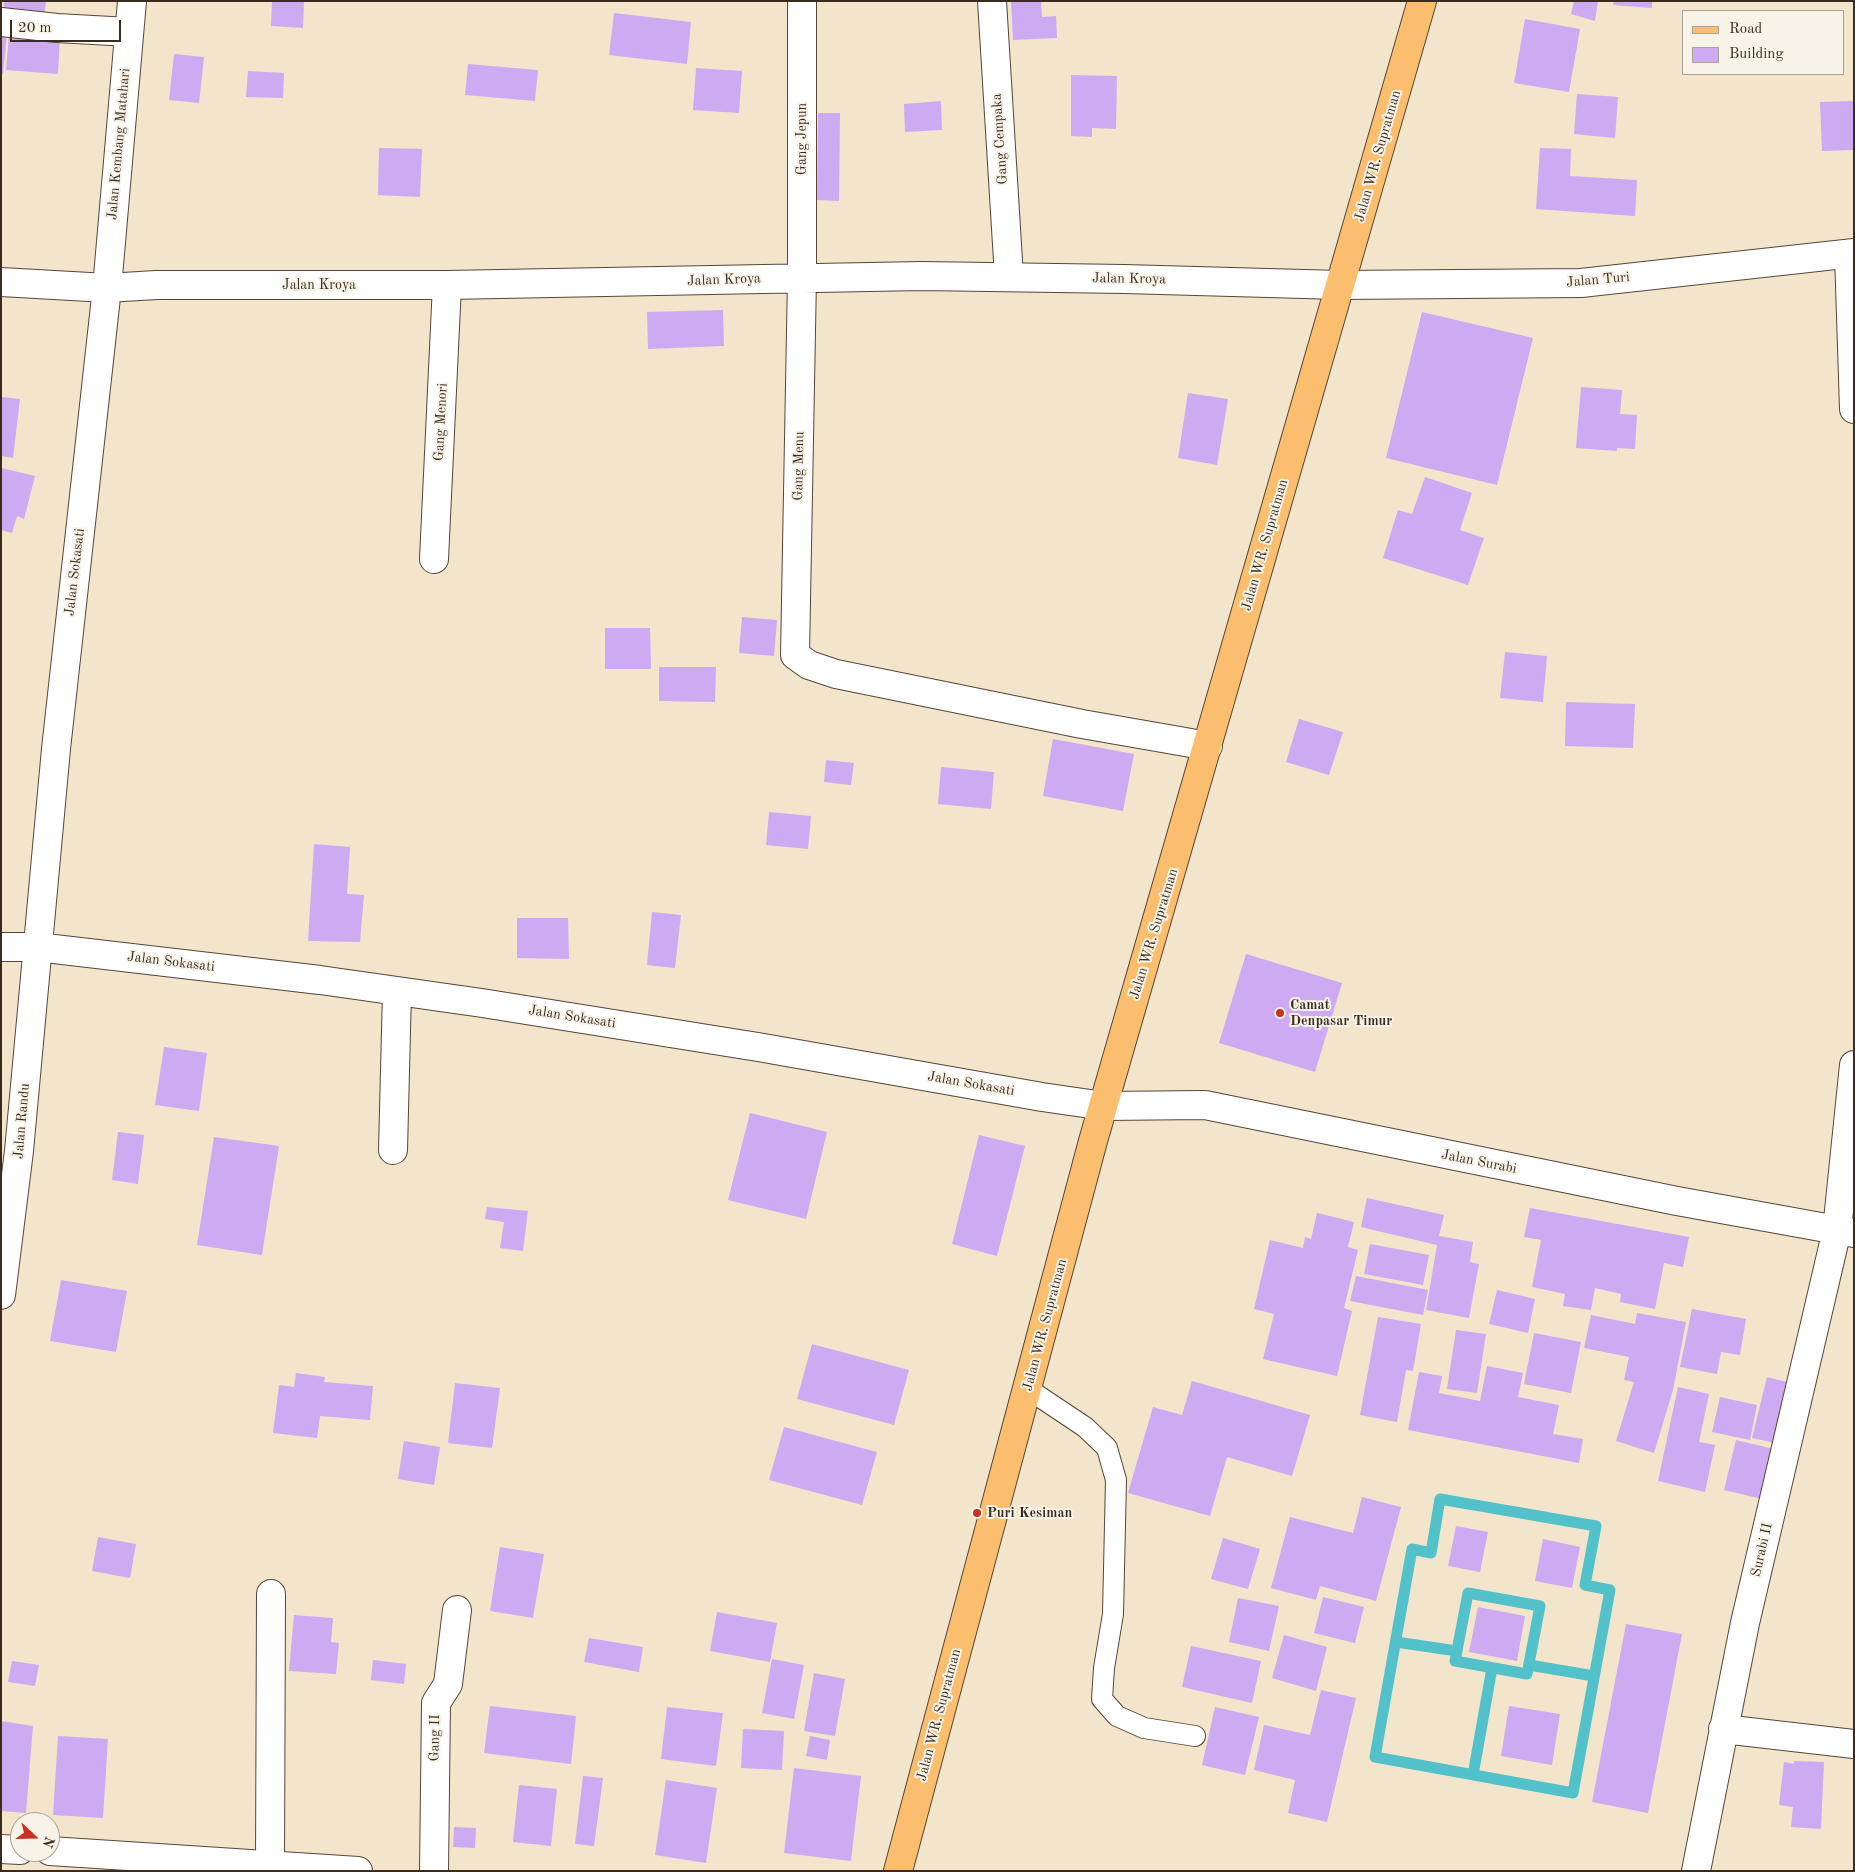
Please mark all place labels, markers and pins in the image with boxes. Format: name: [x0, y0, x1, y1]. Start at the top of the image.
place label: Camat Denpasar Timur: [1290, 997, 1392, 1030]
marker: Camat Denpasar Timur: [1274, 1007, 1286, 1019]
place label: Puri Kesiman: [987, 1505, 1072, 1521]
marker: Puri Kesiman: [971, 1507, 983, 1519]

